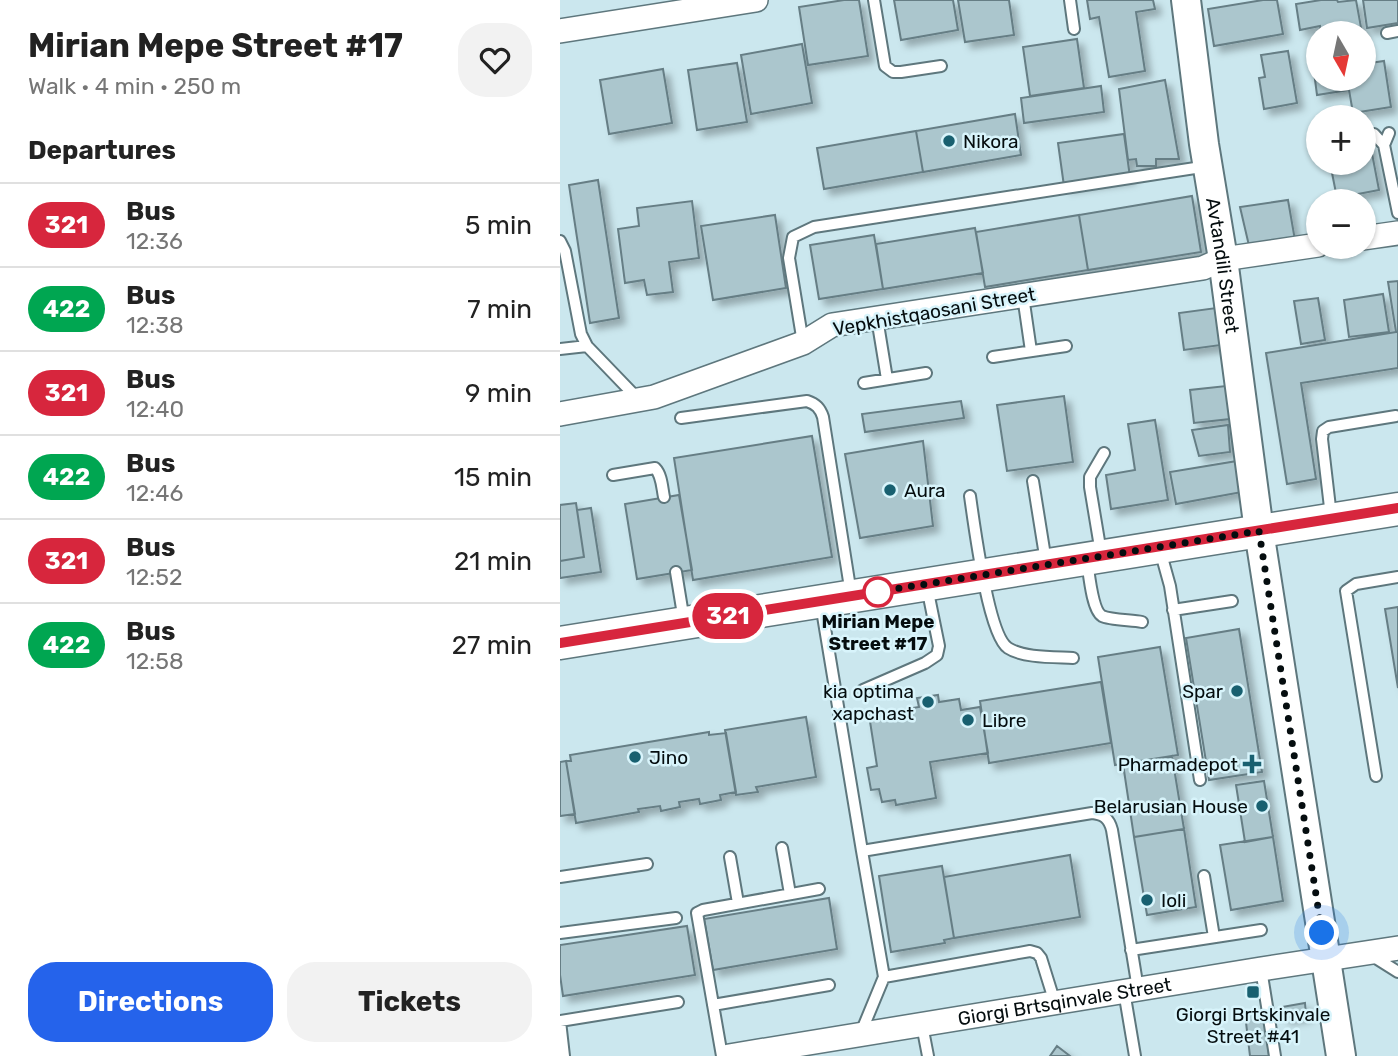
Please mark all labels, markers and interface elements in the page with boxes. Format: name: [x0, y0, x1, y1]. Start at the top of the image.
north arrow: [1306, 21, 1376, 91]
map controls: [1306, 21, 1376, 259]
button: heart: [458, 23, 532, 97]
text: Mirian Mepe Street #17: [28, 26, 403, 65]
text: Walk · 4 min · 250 m: [28, 72, 241, 100]
button: +: [1306, 105, 1376, 175]
place label: Nikora: [963, 130, 1019, 153]
marker: Nikora: [941, 133, 957, 149]
text: Departures: [28, 135, 176, 166]
button: −: [1306, 189, 1376, 259]
text: Bus: [126, 196, 175, 227]
street label: Avtandili Street: [1201, 196, 1244, 335]
text: 5 min: [465, 210, 532, 241]
text: 321: [45, 211, 88, 239]
text: 12:36: [126, 227, 183, 255]
text: Bus: [126, 280, 175, 311]
street label: Vepkhistqaosani Street: [831, 282, 1038, 341]
text: 7 min: [467, 294, 532, 325]
text: 422: [43, 295, 90, 323]
text: 12:38: [126, 311, 184, 339]
text: Bus: [126, 364, 175, 395]
text: 9 min: [465, 378, 532, 409]
text: 321: [45, 379, 88, 407]
text: 12:40: [126, 395, 184, 423]
text: Bus: [126, 448, 175, 479]
text: 15 min: [454, 462, 532, 493]
text: 422: [43, 463, 90, 491]
text: 12:46: [126, 479, 183, 507]
place label: Aura: [904, 479, 946, 502]
marker: Aura: [882, 482, 898, 498]
text: Bus: [126, 532, 175, 563]
text: 21 min: [454, 546, 532, 577]
text: 321: [45, 547, 88, 575]
text: 12:52: [126, 563, 182, 591]
marker: Mirian Mepe Street #17: [863, 577, 893, 607]
line badge: 321: [688, 593, 768, 639]
text: 321: [706, 602, 750, 630]
place label: Mirian Mepe Street #17: [822, 610, 935, 655]
text: Bus: [126, 616, 175, 647]
text: 27 min: [452, 630, 532, 661]
text: 422: [43, 631, 90, 659]
text: 12:58: [126, 647, 184, 675]
place label: kia optima xapchast: [823, 680, 915, 725]
place label: Spar: [1182, 680, 1224, 703]
marker: Spar: [1229, 683, 1245, 699]
marker: kia optima xapchast: [920, 694, 936, 710]
place label: Libre: [982, 709, 1026, 732]
marker: Libre: [960, 712, 976, 728]
place label: Jino: [649, 746, 688, 769]
marker: Jino: [627, 749, 643, 765]
place label: Pharmadepot: [1118, 753, 1239, 776]
marker: Pharmadepot: [1244, 756, 1260, 772]
place label: Belarusian House: [1094, 795, 1248, 818]
marker: Belarusian House: [1254, 798, 1270, 814]
place label: Ioli: [1161, 889, 1186, 912]
marker: Ioli: [1139, 892, 1155, 908]
your location: [1304, 915, 1339, 950]
button: Directions: [28, 962, 273, 1042]
button: Tickets: [287, 962, 532, 1042]
street label: Giorgi Brtsqinvale Street: [956, 973, 1174, 1030]
marker: Giorgi Brtskinvale Street #41: [1245, 984, 1261, 1000]
place label: Giorgi Brtskinvale Street #41: [1176, 1003, 1330, 1048]

